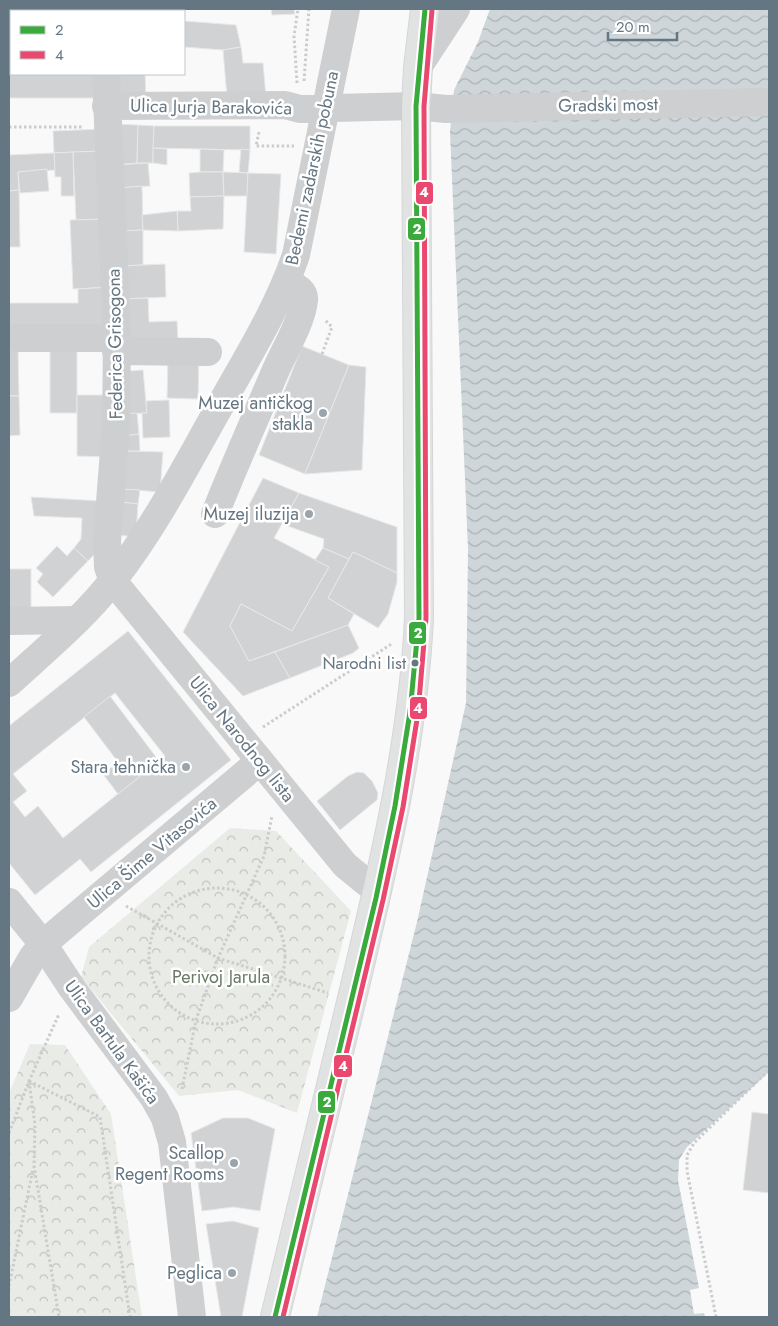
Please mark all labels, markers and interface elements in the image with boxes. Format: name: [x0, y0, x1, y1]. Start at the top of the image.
legend: [10, 10, 185, 75]
scale bar: [608, 10, 677, 42]
text: 20 m: [616, 16, 650, 38]
text: 2: [55, 19, 64, 41]
text: 4: [55, 44, 64, 66]
street label: Bedemi zadarskih pobuna: [279, 69, 345, 267]
street label: Gradski most: [558, 91, 659, 119]
street label: Ulica Jurja Barakovića: [130, 93, 292, 121]
line badge: 4: [415, 181, 434, 205]
text: 4: [419, 182, 429, 202]
line badge: 2: [407, 217, 426, 241]
text: 2: [412, 219, 422, 239]
street label: Federica Grisogona: [101, 268, 129, 420]
place label: Muzej antičkog stakla: [198, 390, 313, 437]
marker: Muzej antičkog stakla: [317, 407, 329, 419]
place label: Muzej iluzija: [203, 501, 299, 527]
marker: Muzej iluzija: [303, 508, 315, 520]
line badge: 2: [408, 621, 427, 645]
text: 2: [413, 623, 423, 643]
place label: Narodni list: [322, 651, 406, 675]
marker: Narodni list: [410, 658, 420, 668]
street label: Ulica Narodnog lista: [183, 670, 301, 808]
line badge: 4: [409, 696, 428, 720]
text: 4: [413, 698, 423, 718]
place label: Stara tehnička: [71, 754, 176, 780]
marker: Stara tehnička: [180, 761, 192, 773]
street label: Ulica Šime Vitasovića: [82, 791, 222, 915]
park label: Perivoj Jarula: [172, 964, 270, 990]
street label: Ulica Bartula Kašića: [58, 975, 166, 1109]
line badge: 4: [333, 1054, 353, 1078]
text: 4: [338, 1056, 348, 1076]
line badge: 2: [317, 1090, 336, 1114]
text: 2: [322, 1092, 332, 1112]
place label: Scallop Regent Rooms: [115, 1140, 224, 1187]
marker: Scallop Regent Rooms: [228, 1157, 240, 1169]
place label: Peglica: [167, 1260, 222, 1286]
marker: Peglica: [226, 1267, 238, 1279]

